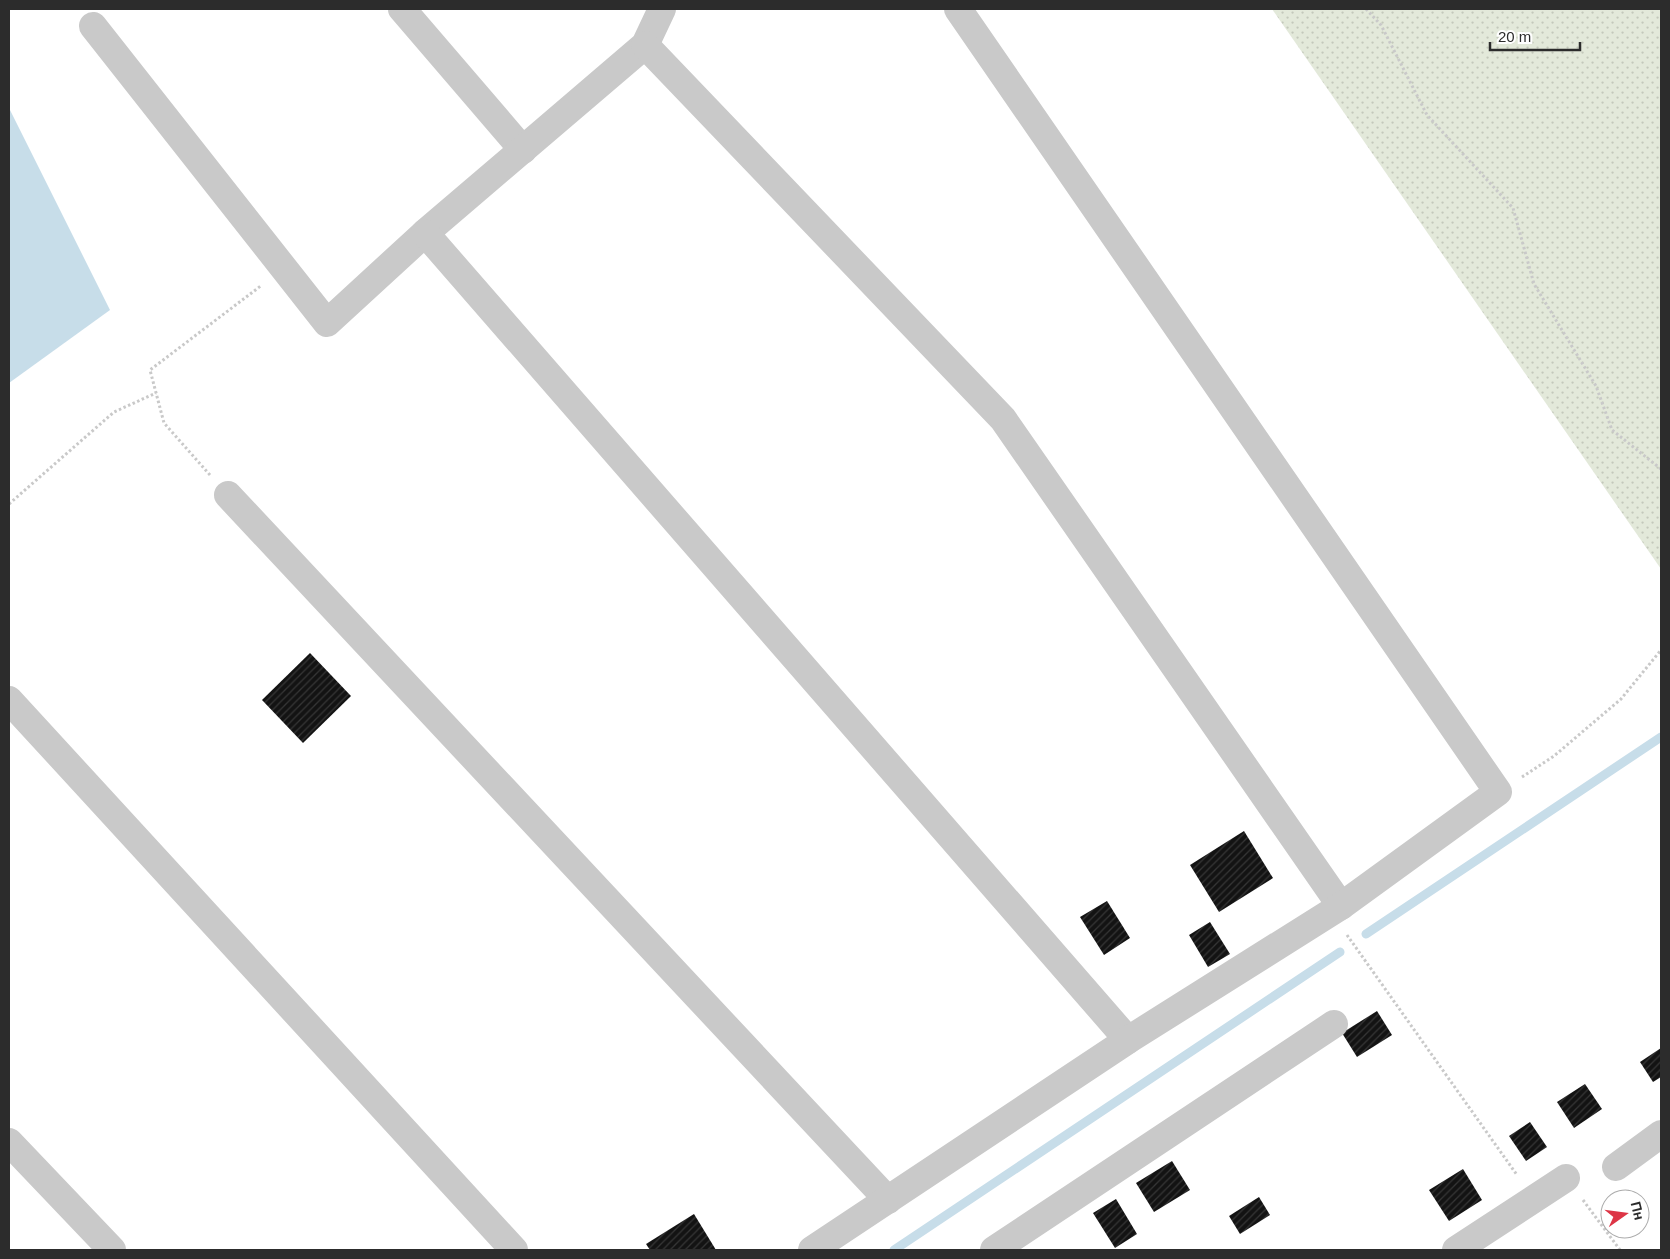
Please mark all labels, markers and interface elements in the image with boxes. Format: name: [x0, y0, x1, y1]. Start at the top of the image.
scale bar: [1490, 20, 1580, 52]
text: 20 m: [1498, 28, 1531, 45]
north arrow: [1600, 1189, 1650, 1239]
text: Пн: [1628, 1200, 1648, 1222]

